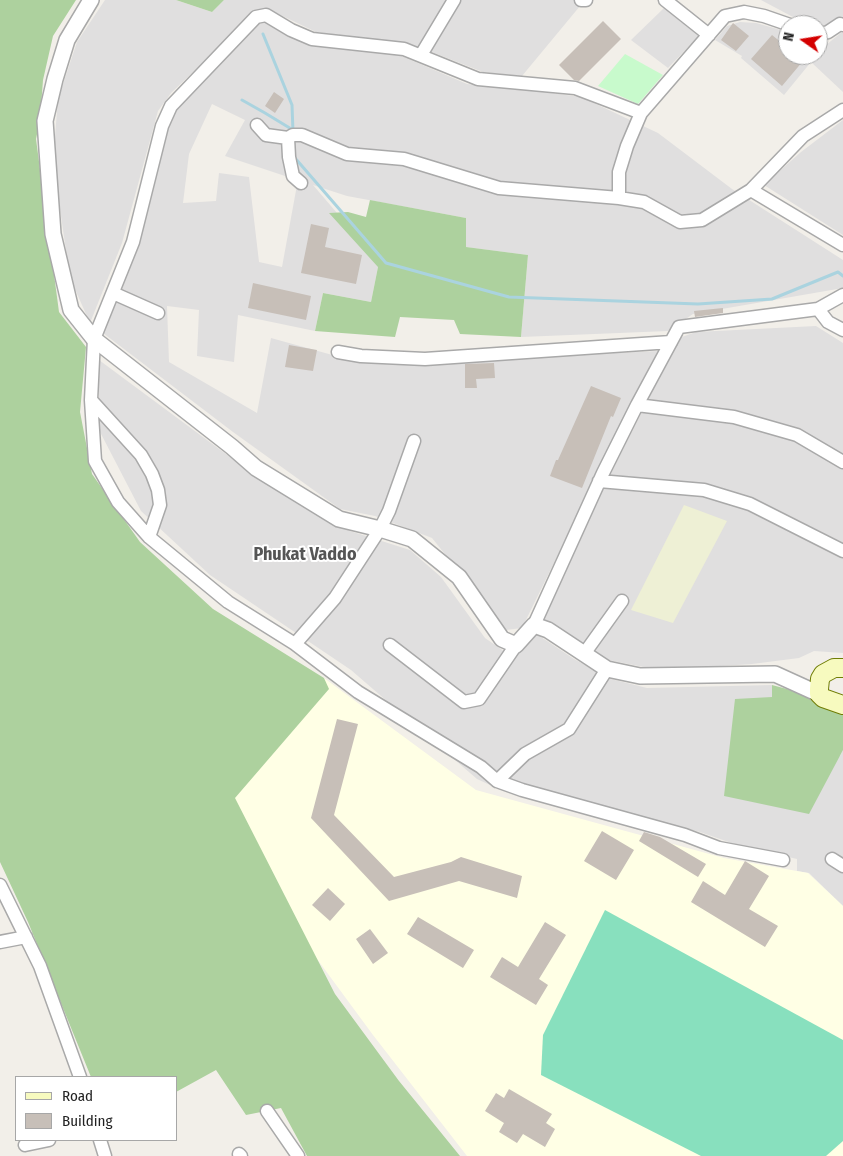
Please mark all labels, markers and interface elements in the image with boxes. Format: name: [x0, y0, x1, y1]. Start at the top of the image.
north arrow: [778, 15, 828, 65]
text: N: [780, 31, 798, 43]
district label: Phukat Vaddo: [253, 544, 357, 566]
legend: [15, 1076, 178, 1141]
text: Road: [62, 1087, 93, 1105]
text: Building: [62, 1112, 113, 1130]

